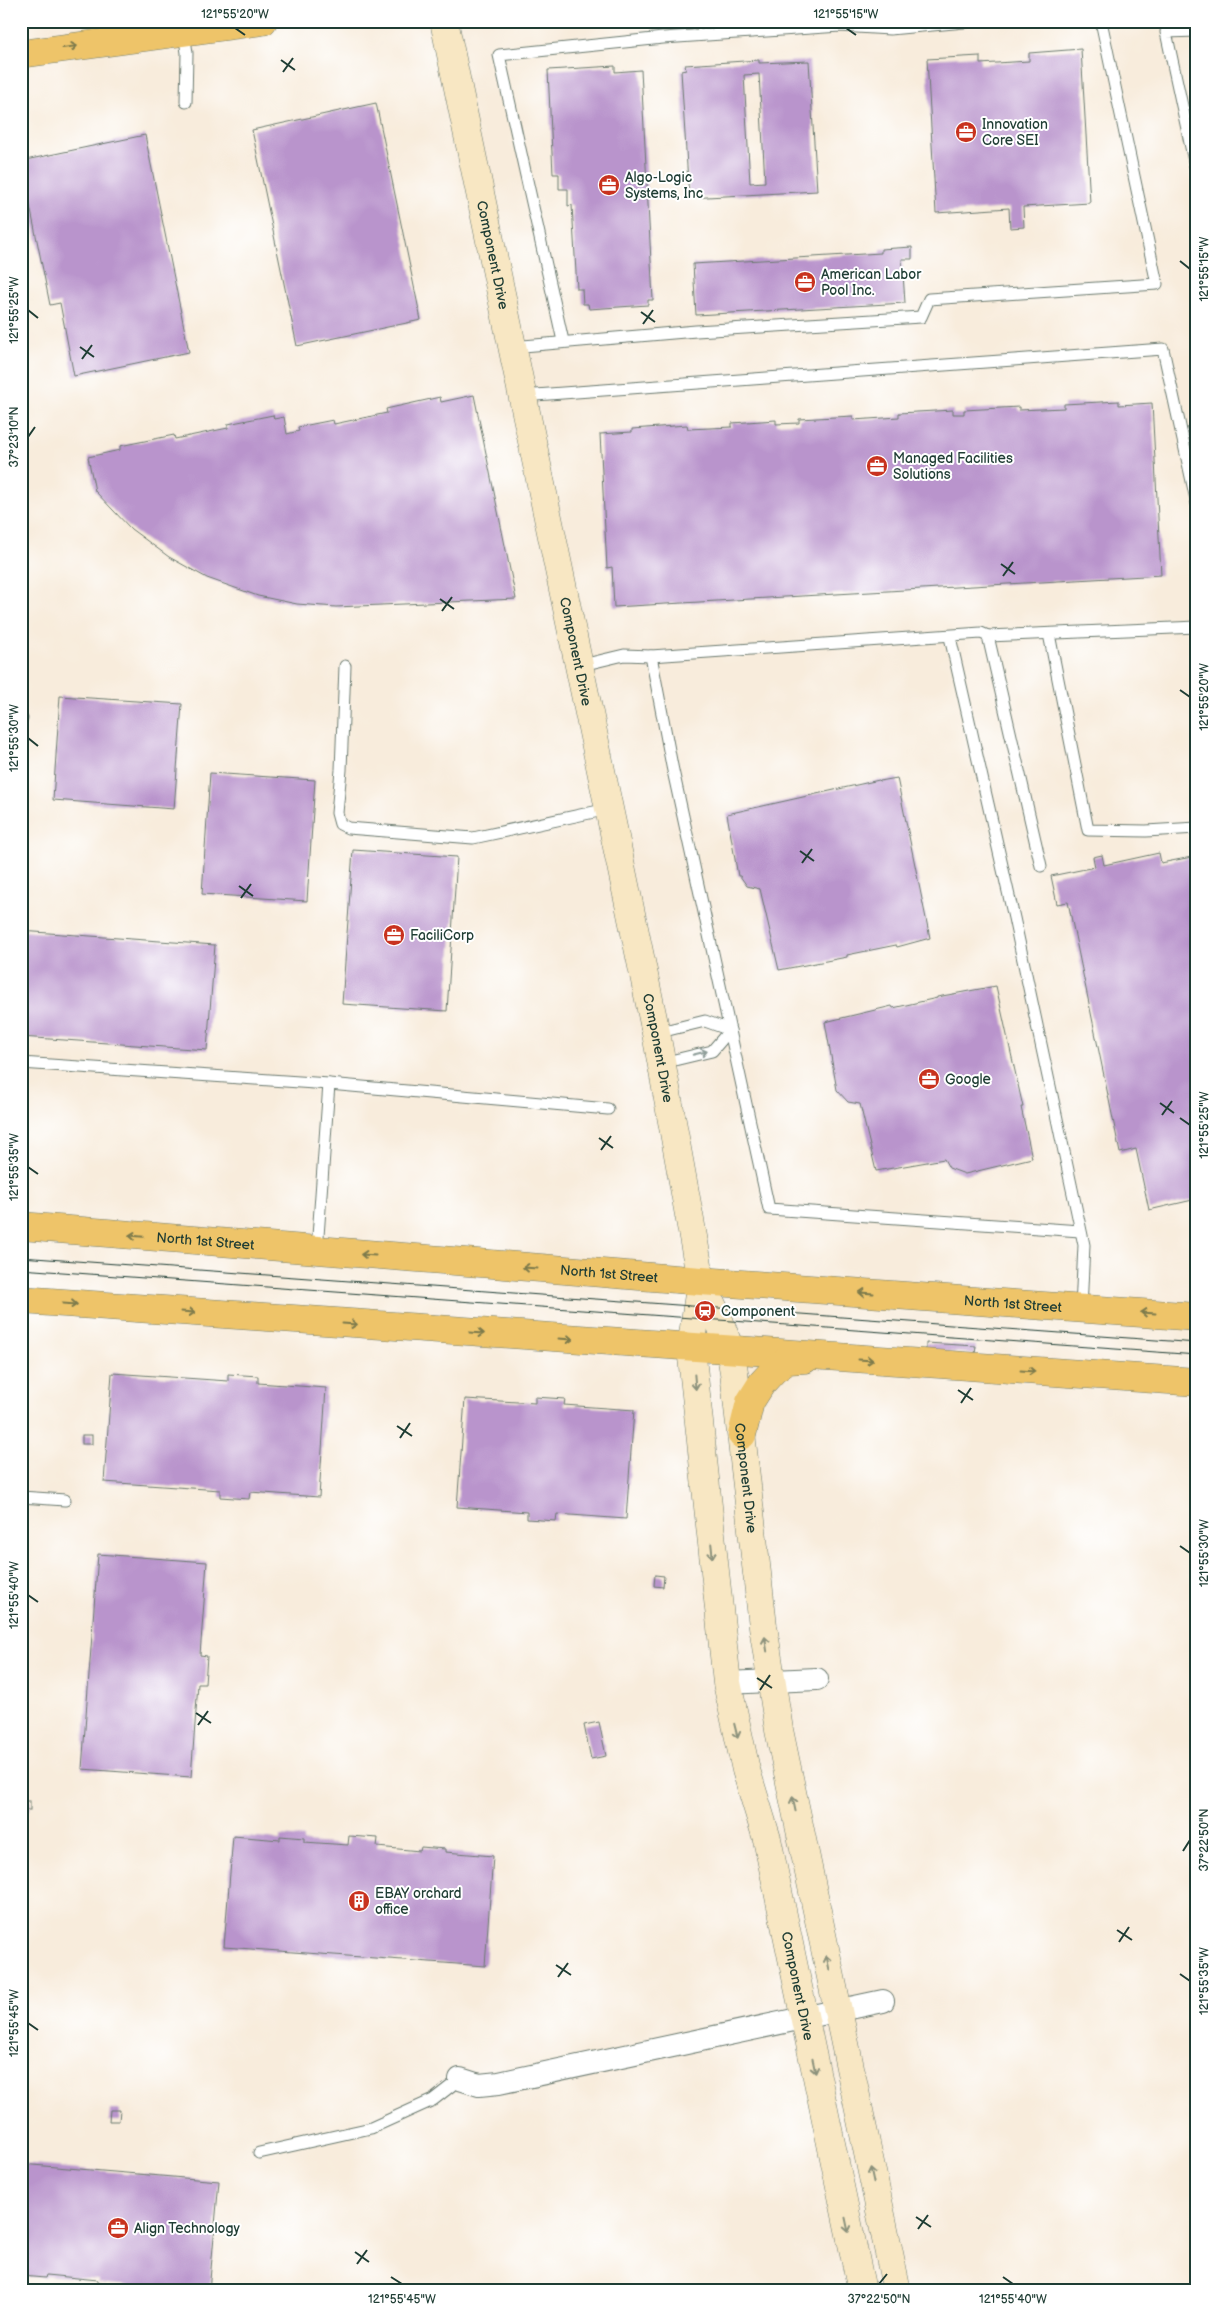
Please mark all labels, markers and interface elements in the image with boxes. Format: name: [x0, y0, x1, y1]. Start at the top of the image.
text: 121°55'20"W: [201, 7, 269, 22]
text: 121°55'15"W: [813, 7, 879, 22]
one-way arrow: [61, 42, 77, 52]
place label: Innovation Core SEI: [982, 116, 1048, 149]
office icon: Innovation Core SEI: [954, 120, 978, 144]
place label: Algo-Logic Systems, Inc: [625, 169, 703, 202]
office icon: Algo-Logic Systems, Inc: [597, 173, 621, 197]
street label: Component Drive: [473, 199, 512, 311]
text: 121°55'15"W: [1197, 236, 1212, 302]
place label: American Labor Pool Inc.: [821, 266, 922, 299]
office icon: American Labor Pool Inc.: [793, 270, 817, 294]
text: 121°55'25"W: [7, 276, 22, 344]
text: 37°23'10"N: [7, 407, 22, 467]
place label: Managed Facilities Solutions: [893, 450, 1013, 483]
office icon: Managed Facilities Solutions: [865, 454, 889, 478]
street label: Component Drive: [556, 595, 595, 707]
text: 121°55'20"W: [1197, 663, 1212, 731]
text: 121°55'30"W: [7, 704, 22, 772]
office icon: FaciliCorp: [382, 923, 406, 947]
place label: FaciliCorp: [410, 927, 474, 944]
street label: Component Drive: [639, 992, 676, 1104]
one-way arrow: [692, 1048, 708, 1058]
office icon: Google: [917, 1067, 941, 1091]
place label: Google: [945, 1071, 991, 1088]
text: 121°55'25"W: [1197, 1091, 1212, 1159]
text: 121°55'35"W: [7, 1133, 22, 1201]
street label: North 1st Street: [156, 1229, 256, 1254]
one-way arrow: [129, 1231, 145, 1241]
one-way arrow: [360, 1251, 376, 1260]
street label: North 1st Street: [559, 1262, 659, 1287]
one-way arrow: [522, 1263, 538, 1273]
one-way arrow: [858, 1288, 874, 1298]
street label: North 1st Street: [963, 1292, 1063, 1316]
one-way arrow: [62, 1299, 78, 1308]
station icon: Component: [693, 1299, 717, 1323]
place label: Component: [721, 1303, 796, 1320]
one-way arrow: [180, 1308, 196, 1317]
one-way arrow: [1140, 1309, 1156, 1318]
one-way arrow: [342, 1319, 358, 1329]
one-way arrow: [468, 1328, 484, 1337]
one-way arrow: [558, 1335, 574, 1344]
one-way arrow: [857, 1355, 873, 1364]
one-way arrow: [1020, 1366, 1036, 1375]
one-way arrow: [690, 1373, 699, 1389]
street label: Component Drive: [731, 1422, 760, 1534]
text: 121°55'30"W: [1197, 1519, 1212, 1587]
one-way arrow: [707, 1543, 717, 1559]
text: 121°55'40"W: [7, 1561, 22, 1629]
one-way arrow: [760, 1636, 770, 1652]
one-way arrow: [732, 1722, 741, 1738]
one-way arrow: [789, 1796, 799, 1812]
text: 37°22'50"N: [1197, 1808, 1212, 1872]
place label: EBAY orchard office: [375, 1885, 462, 1918]
building icon: EBAY orchard office: [347, 1889, 371, 1913]
street label: Component Drive: [778, 1930, 817, 2042]
text: 121°55'35"W: [1197, 1947, 1212, 2015]
one-way arrow: [823, 1955, 832, 1971]
text: 121°55'45"W: [7, 1989, 22, 2057]
one-way arrow: [809, 2058, 819, 2074]
one-way arrow: [867, 2167, 877, 2183]
office icon: Align Technology: [106, 2216, 130, 2240]
one-way arrow: [843, 2217, 853, 2233]
place label: Align Technology: [134, 2220, 241, 2237]
text: 121°55'45"W: [368, 2292, 436, 2307]
text: 37°22'50"N: [847, 2292, 911, 2307]
text: 121°55'40"W: [979, 2292, 1047, 2307]

